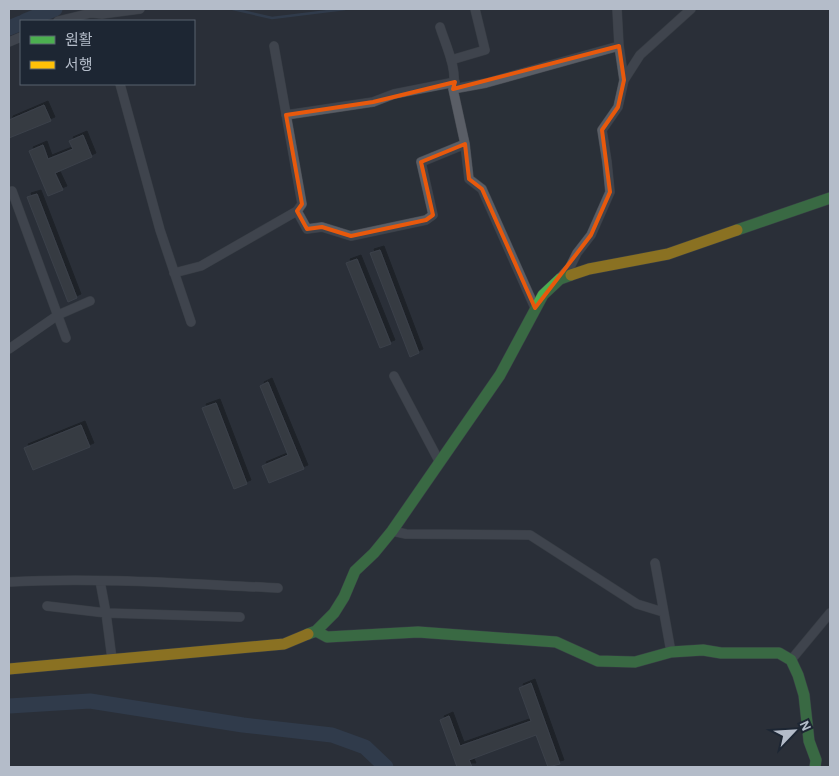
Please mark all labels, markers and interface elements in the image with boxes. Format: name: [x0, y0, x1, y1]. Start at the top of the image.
legend: [20, 20, 195, 85]
text: 원활: [65, 32, 93, 48]
text: 서행: [65, 57, 93, 73]
north arrow: [769, 706, 819, 756]
text: N: [796, 719, 813, 733]

